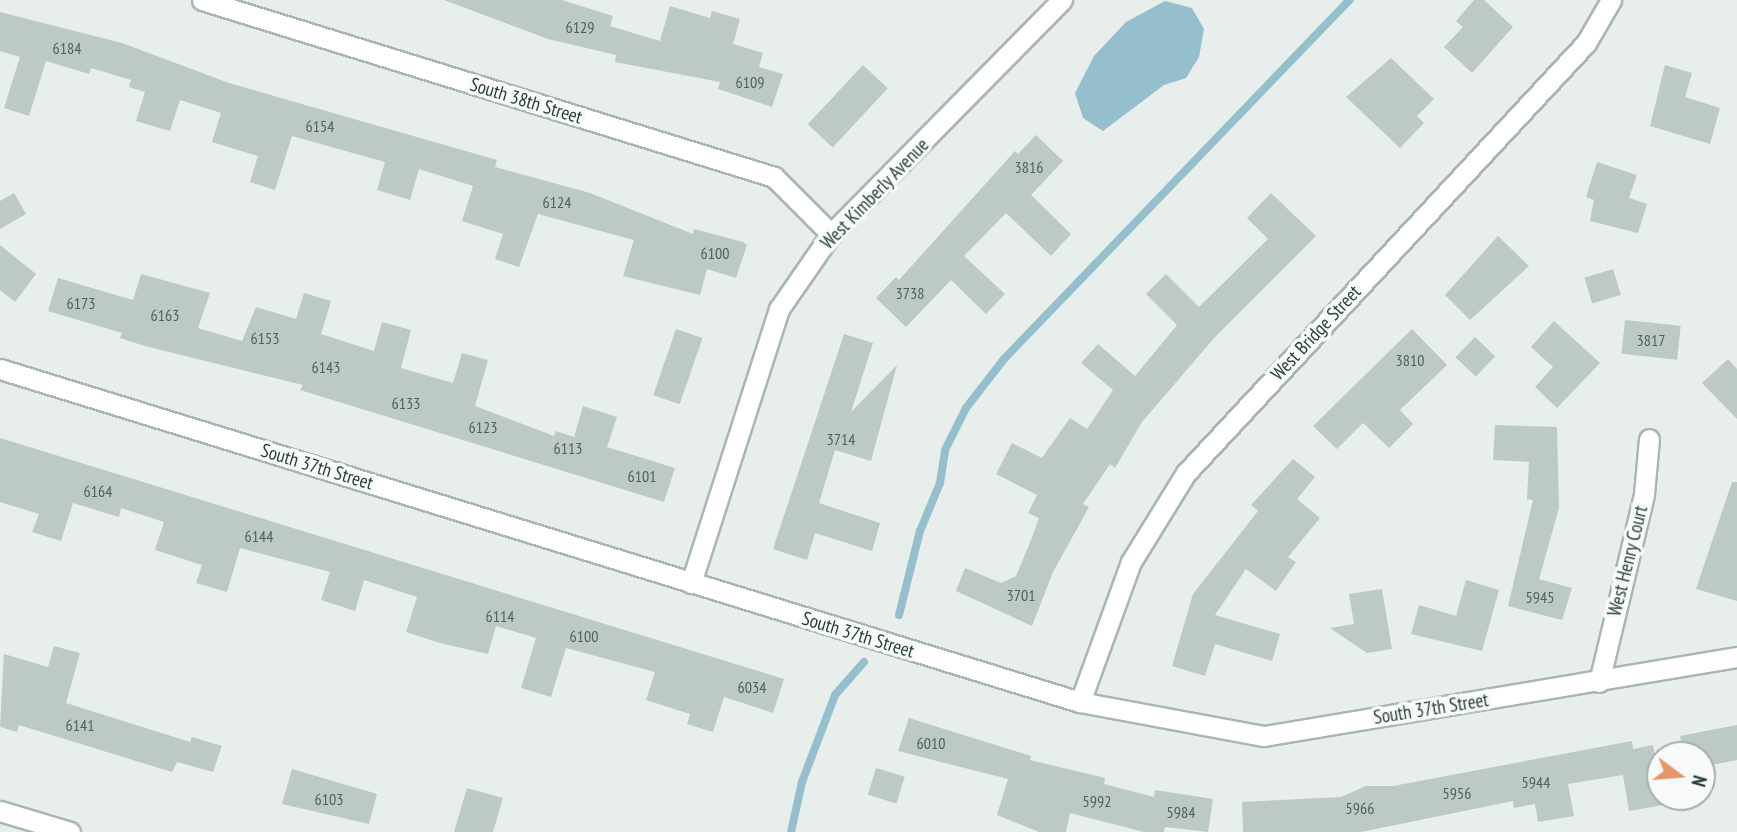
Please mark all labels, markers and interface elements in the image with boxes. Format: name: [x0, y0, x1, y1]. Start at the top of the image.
house number: 6129: [566, 17, 594, 37]
house number: 6184: [53, 38, 81, 58]
house number: 6109: [736, 72, 764, 92]
street label: South 38th Street: [467, 73, 585, 129]
house number: 6154: [306, 116, 334, 136]
street label: West Kimberly Avenue: [816, 133, 934, 255]
house number: 3816: [1015, 157, 1043, 177]
house number: 6124: [543, 192, 571, 212]
house number: 6100: [701, 243, 729, 263]
street label: West Bridge Street: [1266, 281, 1366, 385]
house number: 3738: [896, 283, 924, 303]
house number: 6173: [67, 293, 95, 313]
house number: 6163: [151, 305, 179, 325]
house number: 6153: [251, 328, 279, 348]
house number: 3817: [1637, 330, 1665, 350]
house number: 3810: [1396, 350, 1424, 370]
house number: 6143: [312, 357, 340, 377]
house number: 6133: [392, 393, 420, 413]
house number: 6123: [469, 417, 497, 437]
house number: 3714: [827, 429, 855, 449]
house number: 6113: [554, 438, 582, 458]
street label: South 37th Street: [258, 439, 376, 495]
house number: 6101: [628, 466, 656, 486]
house number: 6164: [84, 481, 112, 501]
street label: West Henry Court: [1603, 503, 1653, 619]
house number: 6144: [245, 526, 273, 546]
house number: 3701: [1007, 585, 1035, 605]
house number: 5945: [1526, 587, 1554, 607]
house number: 6114: [486, 606, 514, 626]
street label: South 37th Street: [799, 607, 917, 663]
house number: 6100: [570, 626, 598, 646]
house number: 6034: [738, 677, 766, 697]
street label: South 37th Street: [1372, 689, 1490, 729]
house number: 6141: [66, 715, 94, 735]
house number: 6010: [917, 733, 945, 753]
north arrow: [1646, 741, 1716, 811]
house number: 5944: [1522, 772, 1550, 792]
text: N: [1686, 773, 1712, 789]
house number: 5956: [1443, 783, 1471, 803]
house number: 6103: [315, 789, 343, 809]
house number: 5992: [1083, 791, 1111, 811]
house number: 5966: [1346, 798, 1374, 818]
house number: 5984: [1167, 802, 1195, 822]

